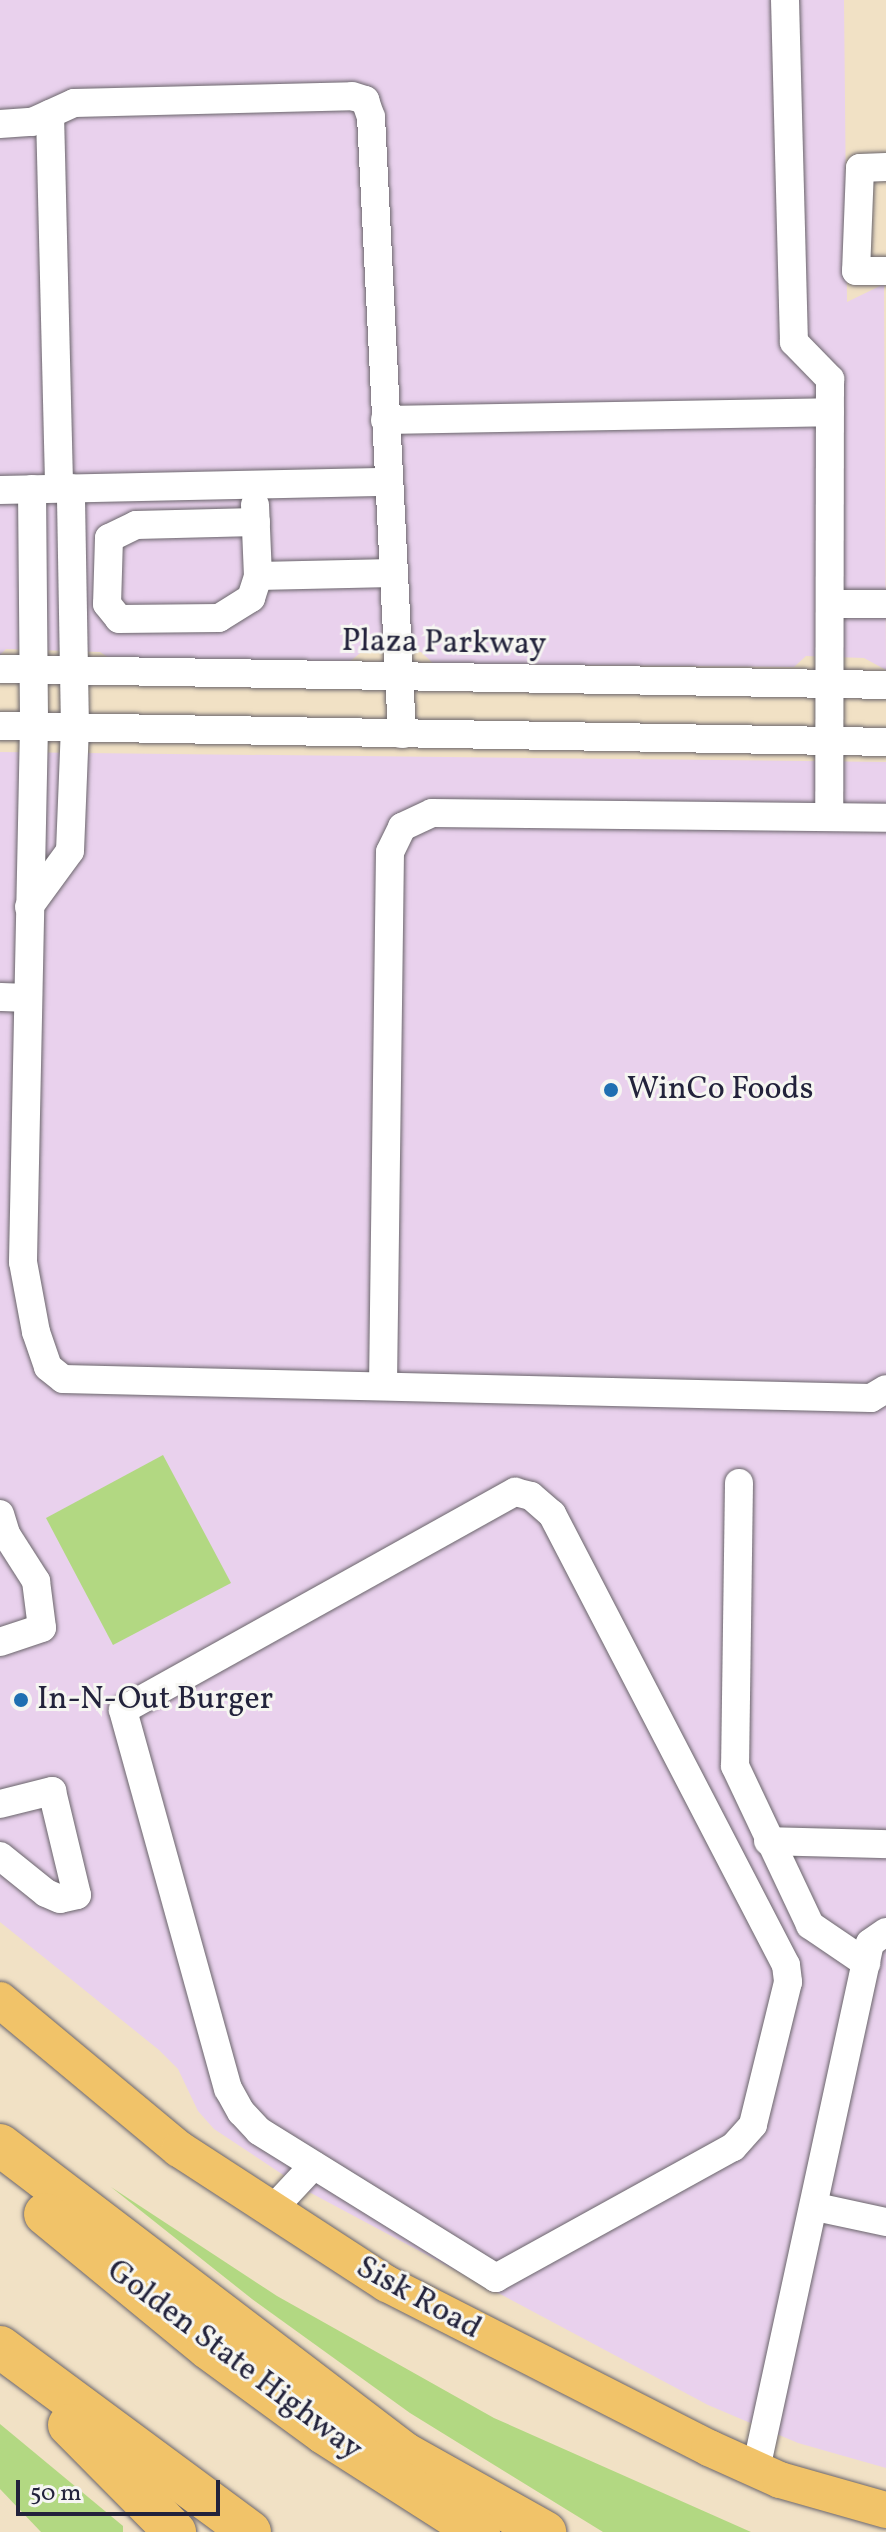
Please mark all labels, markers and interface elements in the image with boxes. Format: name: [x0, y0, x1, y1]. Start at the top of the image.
street label: Plaza Parkway: [341, 623, 547, 665]
place label: WinCo Foods: [627, 1071, 813, 1109]
marker: WinCo Foods: [602, 1081, 620, 1099]
place label: In-N-Out Burger: [37, 1681, 273, 1719]
marker: In-N-Out Burger: [12, 1691, 30, 1709]
street label: Sisk Road: [349, 2249, 487, 2349]
street label: Golden State Highway: [99, 2252, 369, 2470]
scale bar: [20, 2464, 224, 2514]
text: 50 m: [30, 2477, 82, 2511]

